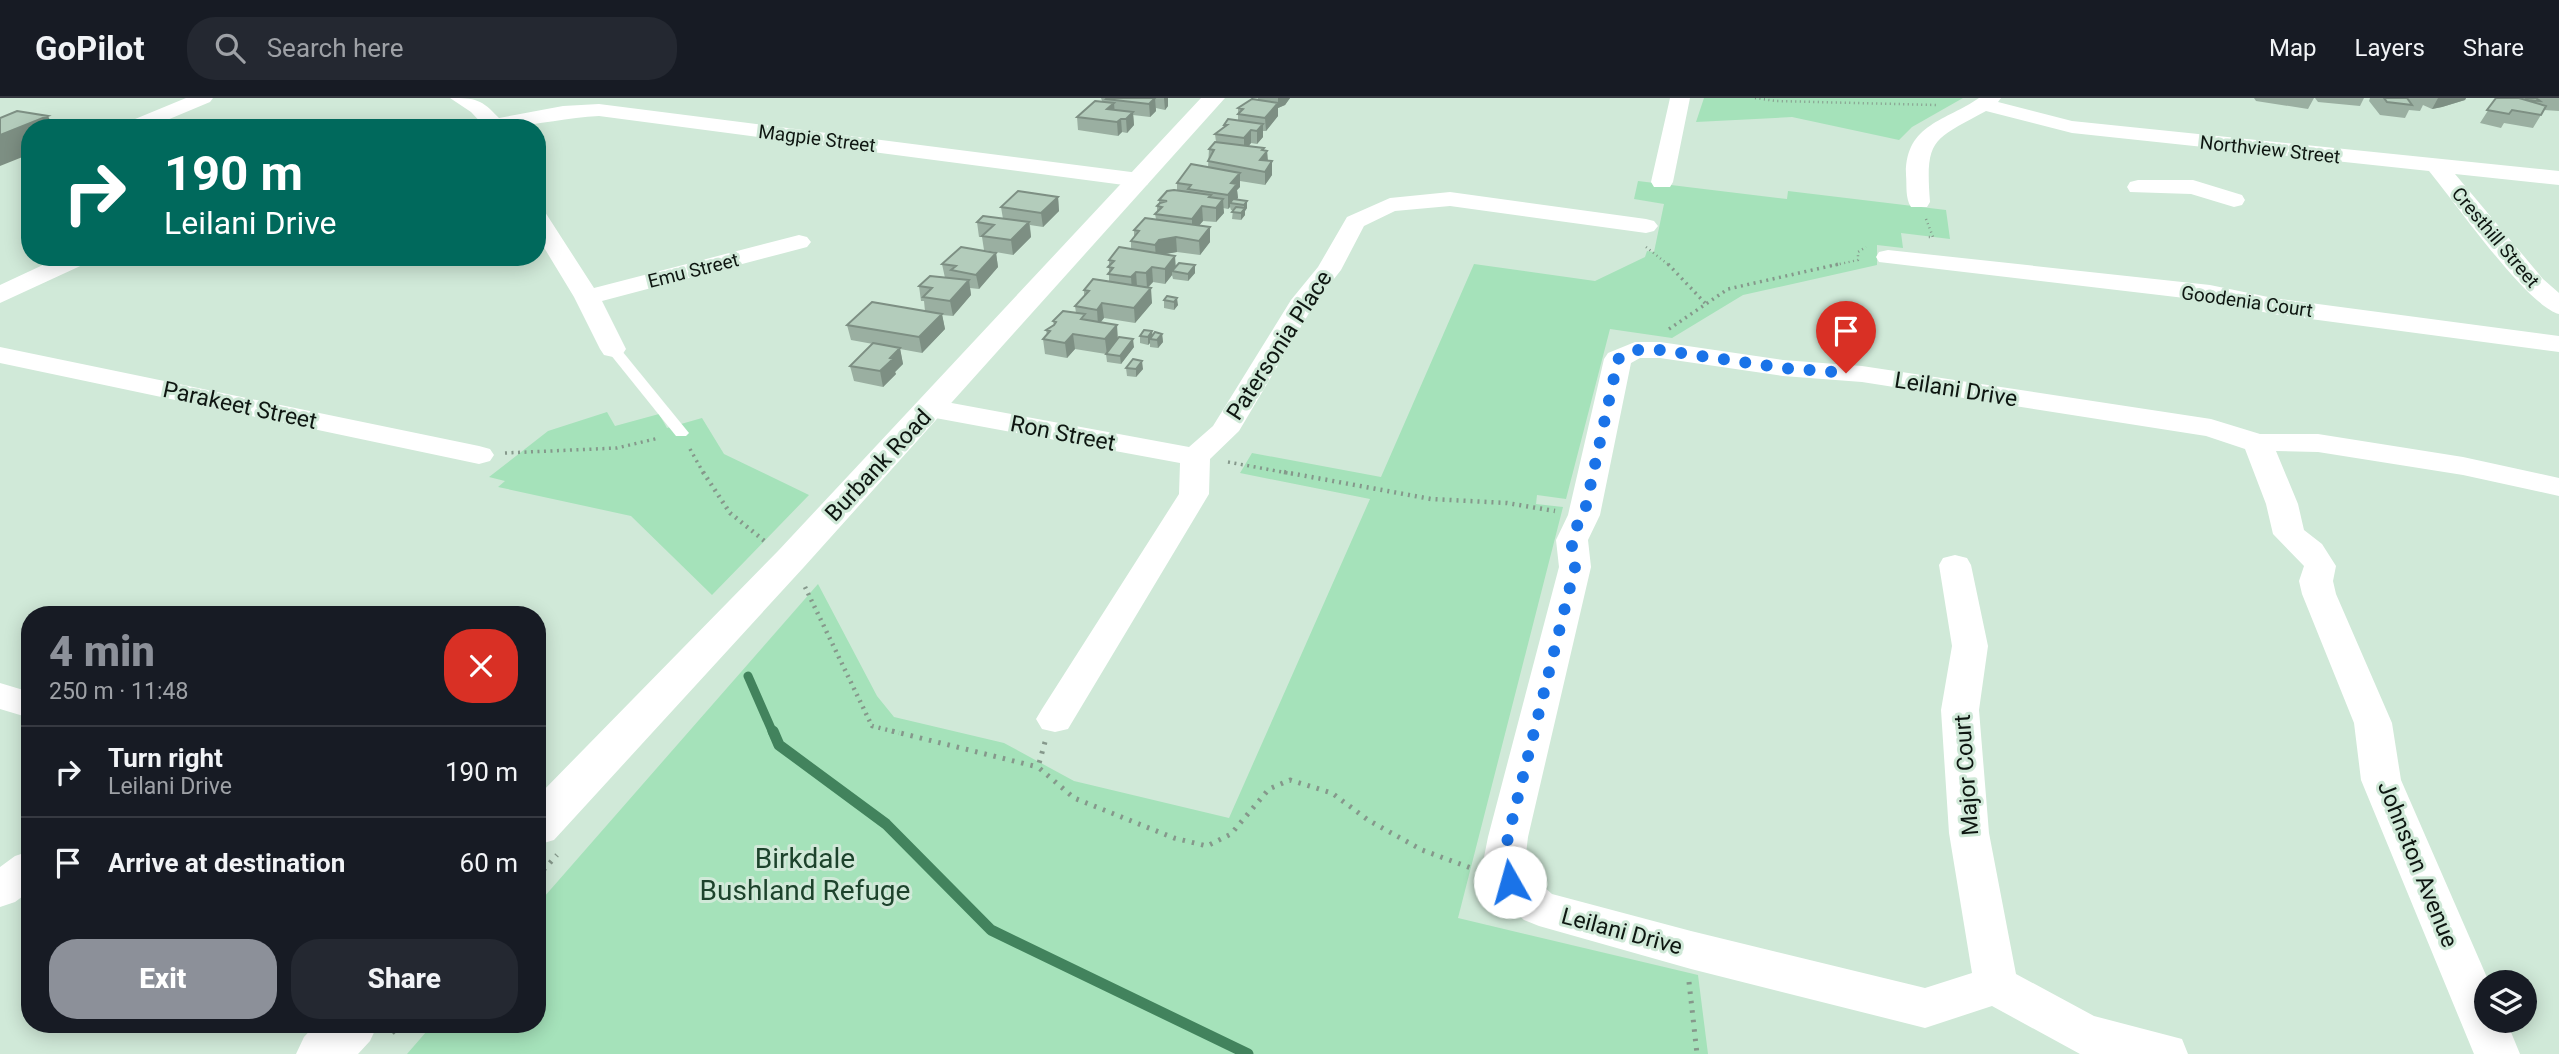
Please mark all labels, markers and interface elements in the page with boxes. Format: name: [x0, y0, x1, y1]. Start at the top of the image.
search box: [187, 17, 677, 80]
text: GoPilot: [35, 29, 145, 68]
icon: search: [211, 29, 249, 67]
text: Search here: [267, 33, 403, 63]
text: Map: [2269, 34, 2317, 62]
text: Layers: [2355, 34, 2425, 62]
text: Share: [2463, 34, 2524, 62]
street label: Magpie Street: [757, 120, 877, 157]
street label: Northview Street: [2199, 131, 2341, 168]
text: 190 m: [164, 145, 303, 202]
icon: right: [49, 147, 140, 238]
street label: Cresthill Street: [2447, 182, 2544, 292]
text: Leilani Drive: [164, 204, 336, 242]
street label: Emu Street: [645, 248, 741, 293]
street label: Patersonia Place: [1221, 265, 1338, 425]
street label: Goodenia Court: [2180, 281, 2314, 322]
pin: [1816, 301, 1876, 373]
icon: arrive: [1827, 312, 1865, 350]
street label: Leilani Drive: [1893, 366, 2019, 413]
street label: Parakeet Street: [161, 376, 319, 435]
street label: Burbank Road: [820, 404, 937, 527]
street label: Ron Street: [1008, 410, 1118, 457]
text: 4 min: [49, 627, 155, 676]
button: close: [444, 629, 518, 703]
text: 250 m · 11:48: [49, 678, 188, 705]
street label: Major Court: [1949, 713, 1984, 836]
text: Turn right: [108, 743, 223, 773]
icon: right: [49, 753, 87, 791]
text: 190 m: [445, 757, 518, 787]
text: Leilani Drive: [108, 773, 232, 800]
street label: Johnston Avenue: [2372, 777, 2463, 951]
park label: Birkdale Bushland Refuge: [700, 842, 910, 907]
icon: arrive: [49, 844, 87, 882]
position arrow: [1473, 845, 1547, 919]
text: Arrive at destination: [108, 848, 345, 878]
text: 60 m: [460, 848, 518, 878]
street label: Leilani Drive: [1559, 902, 1685, 961]
button: Exit: [49, 939, 277, 1019]
button: Share: [291, 939, 518, 1019]
map controls: [2474, 970, 2537, 1033]
button: layers: [2474, 970, 2537, 1033]

